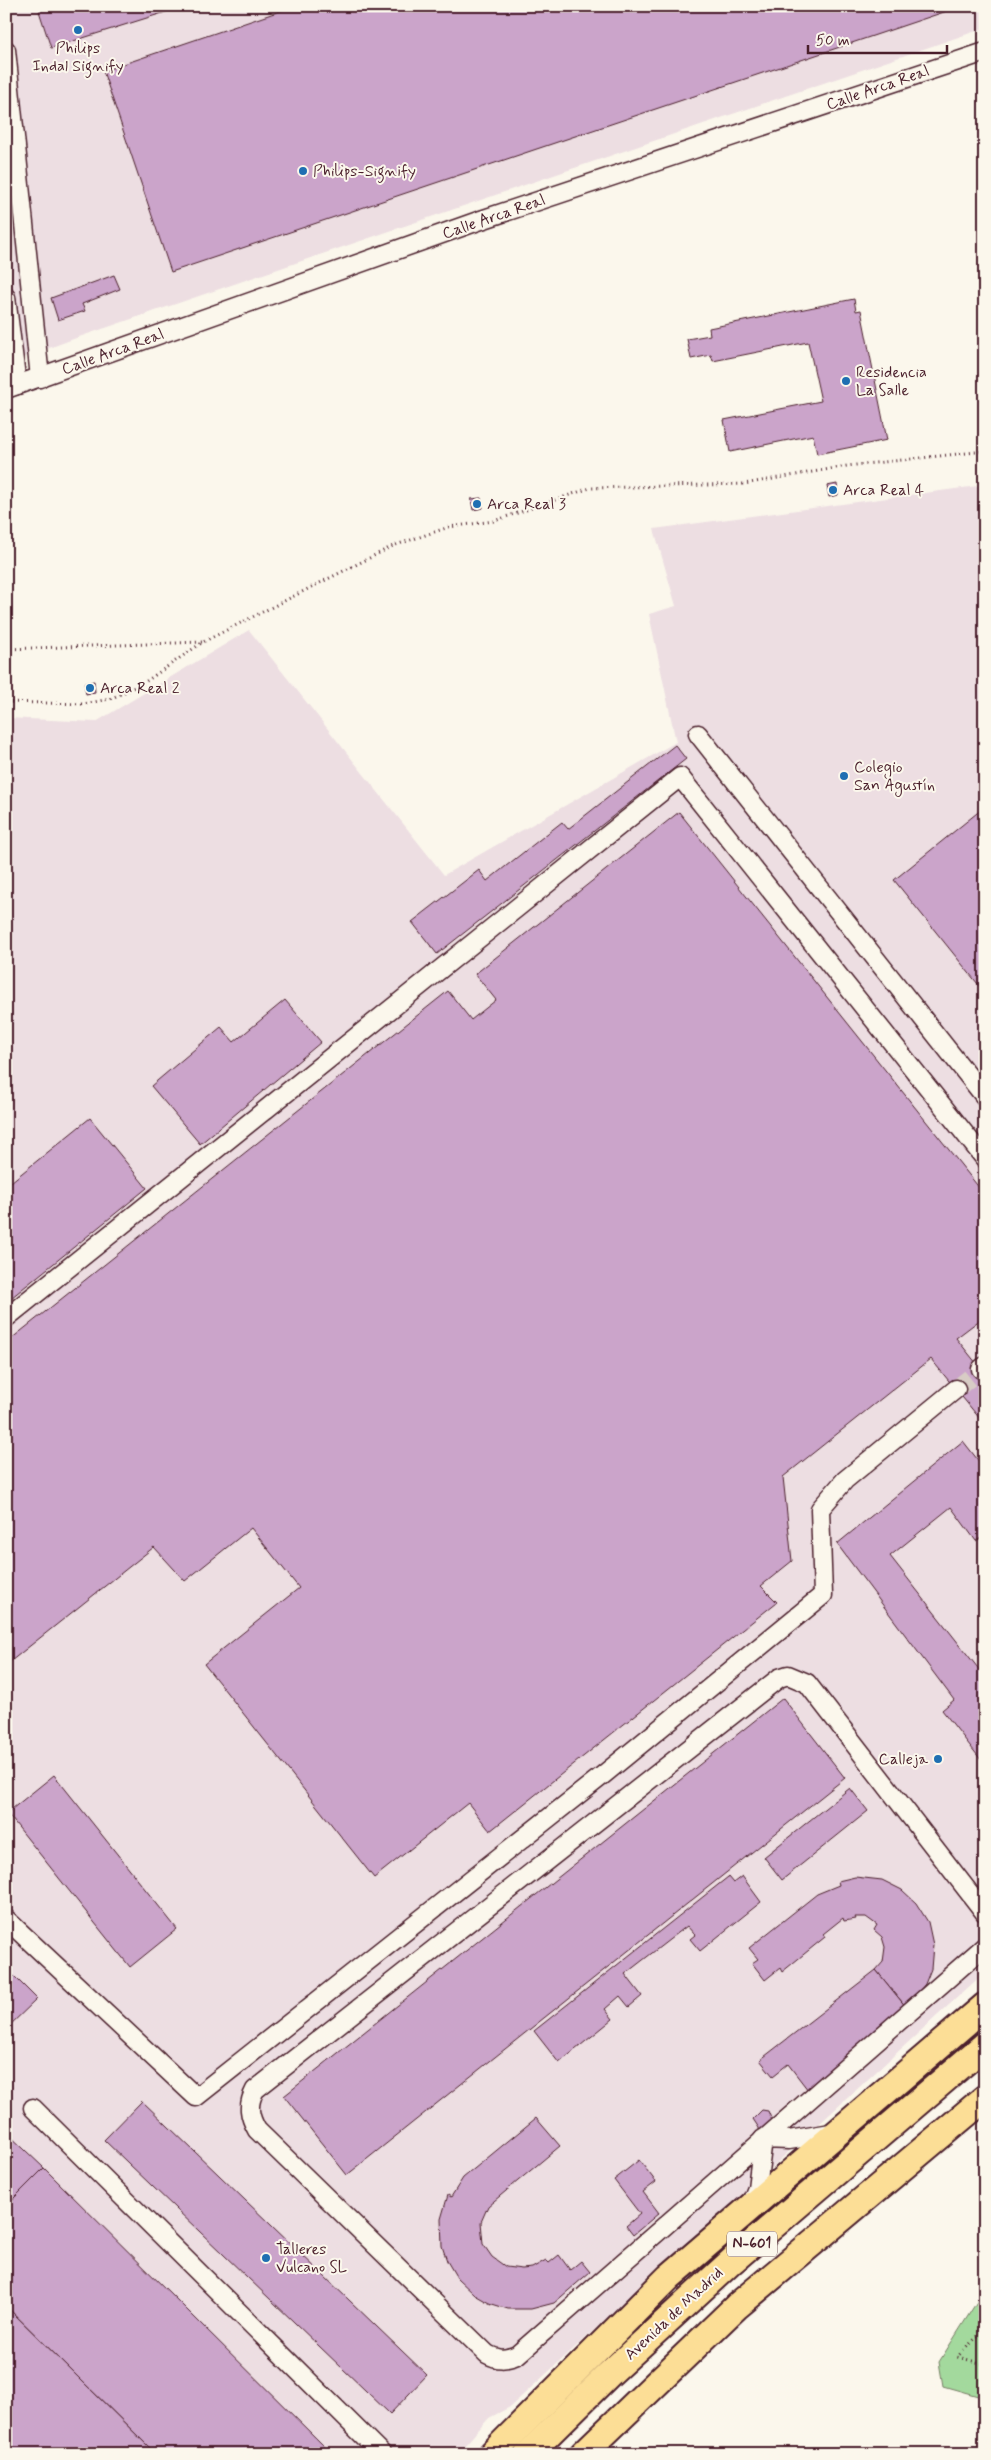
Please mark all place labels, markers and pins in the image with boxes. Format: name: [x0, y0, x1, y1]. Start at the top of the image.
marker: Philips Indal Signify: [72, 24, 84, 36]
place label: Philips Indal Signify: [32, 38, 124, 78]
place label: Philips-Signify: [313, 161, 416, 183]
marker: Philips-Signify: [297, 165, 309, 177]
place label: Residencia La Salle: [856, 362, 927, 401]
marker: Residencia La Salle: [840, 375, 852, 387]
place label: Arca Real 4: [843, 480, 924, 501]
marker: Arca Real 4: [827, 484, 839, 496]
place label: Arca Real 3: [487, 494, 566, 515]
marker: Arca Real 3: [471, 498, 483, 510]
place label: Arca Real 2: [100, 678, 180, 699]
marker: Arca Real 2: [84, 682, 96, 694]
place label: Colegio San Agustín: [854, 757, 935, 797]
marker: Colegio San Agustín: [838, 770, 850, 782]
place label: Calleja: [879, 1749, 928, 1770]
marker: Calleja: [932, 1753, 944, 1765]
place label: Talleres Vulcano SL: [276, 2239, 348, 2278]
marker: Talleres Vulcano SL: [260, 2252, 272, 2264]

